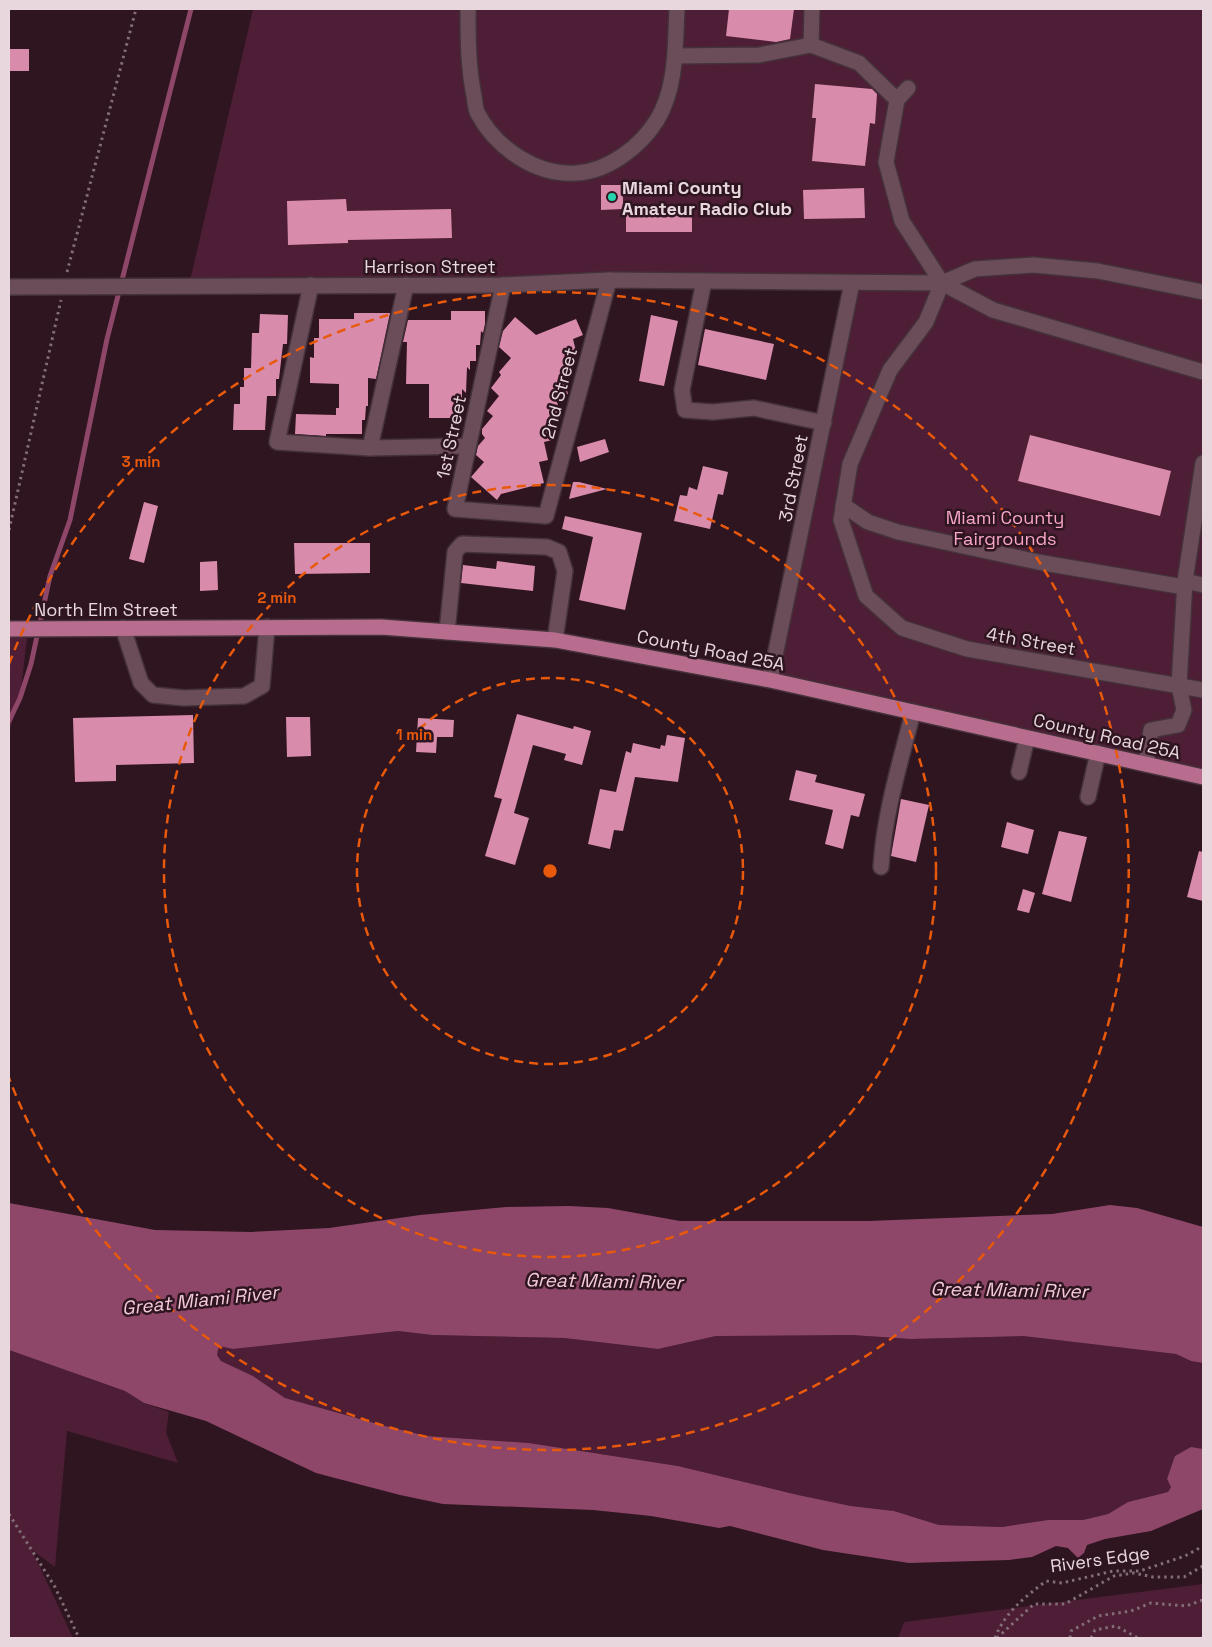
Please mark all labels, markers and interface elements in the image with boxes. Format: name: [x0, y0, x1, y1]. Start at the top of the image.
place label: Miami County Amateur Radio Club: [622, 176, 792, 220]
marker: Miami County Amateur Radio Club: [606, 191, 618, 203]
street label: Harrison Street: [364, 255, 496, 278]
street label: 2nd Street: [536, 345, 582, 441]
street label: 1st Street: [431, 393, 471, 481]
street label: 3rd Street: [773, 432, 813, 524]
text: 3 min: [122, 452, 160, 471]
park label: Miami County Fairgrounds: [946, 506, 1064, 550]
text: 2 min: [258, 588, 296, 607]
street label: North Elm Street: [34, 598, 178, 621]
street label: 4th Street: [985, 622, 1077, 660]
street label: County Road 25A: [635, 624, 787, 676]
street label: County Road 25A: [1031, 708, 1183, 764]
text: 1 min: [396, 725, 432, 744]
centre of rings: [541, 862, 559, 880]
water label: Great Miami River: [525, 1267, 685, 1295]
water label: Great Miami River: [930, 1276, 1090, 1304]
water label: Great Miami River: [120, 1279, 281, 1321]
street label: Rivers Edge: [1049, 1541, 1151, 1577]

